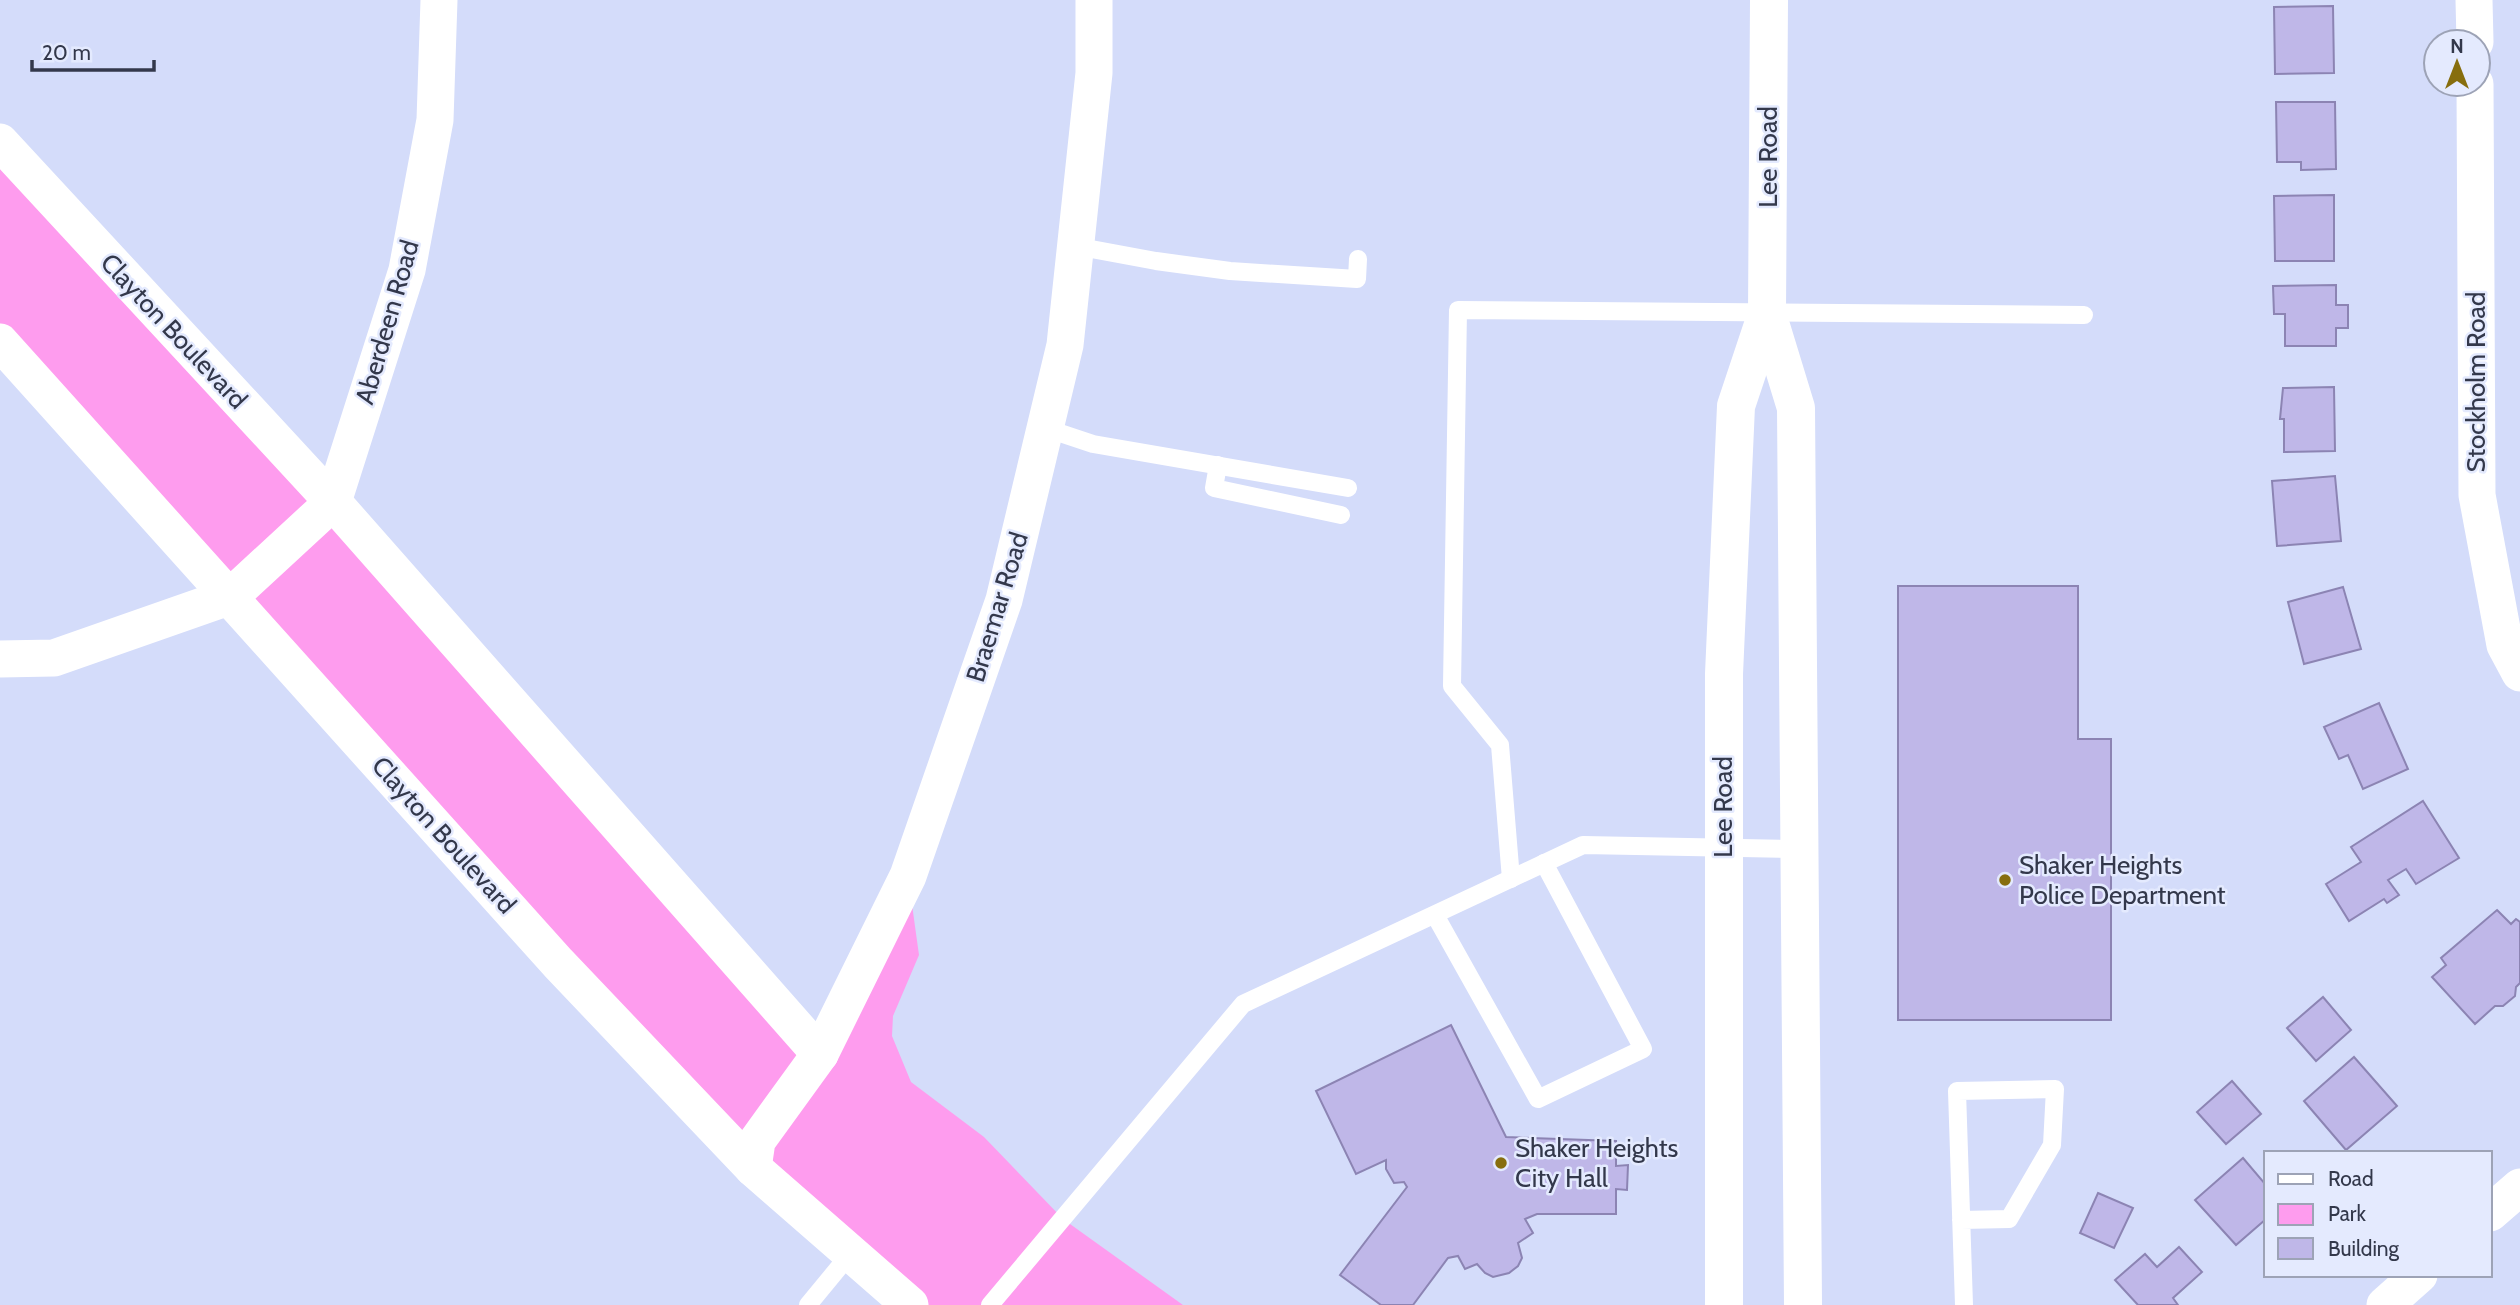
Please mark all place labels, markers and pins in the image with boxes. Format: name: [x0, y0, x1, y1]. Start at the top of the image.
place label: Shaker Heights Police Department: [2019, 849, 2226, 911]
marker: Shaker Heights Police Department: [1997, 872, 2013, 888]
place label: Shaker Heights City Hall: [1515, 1132, 1678, 1194]
marker: Shaker Heights City Hall: [1493, 1155, 1509, 1171]

